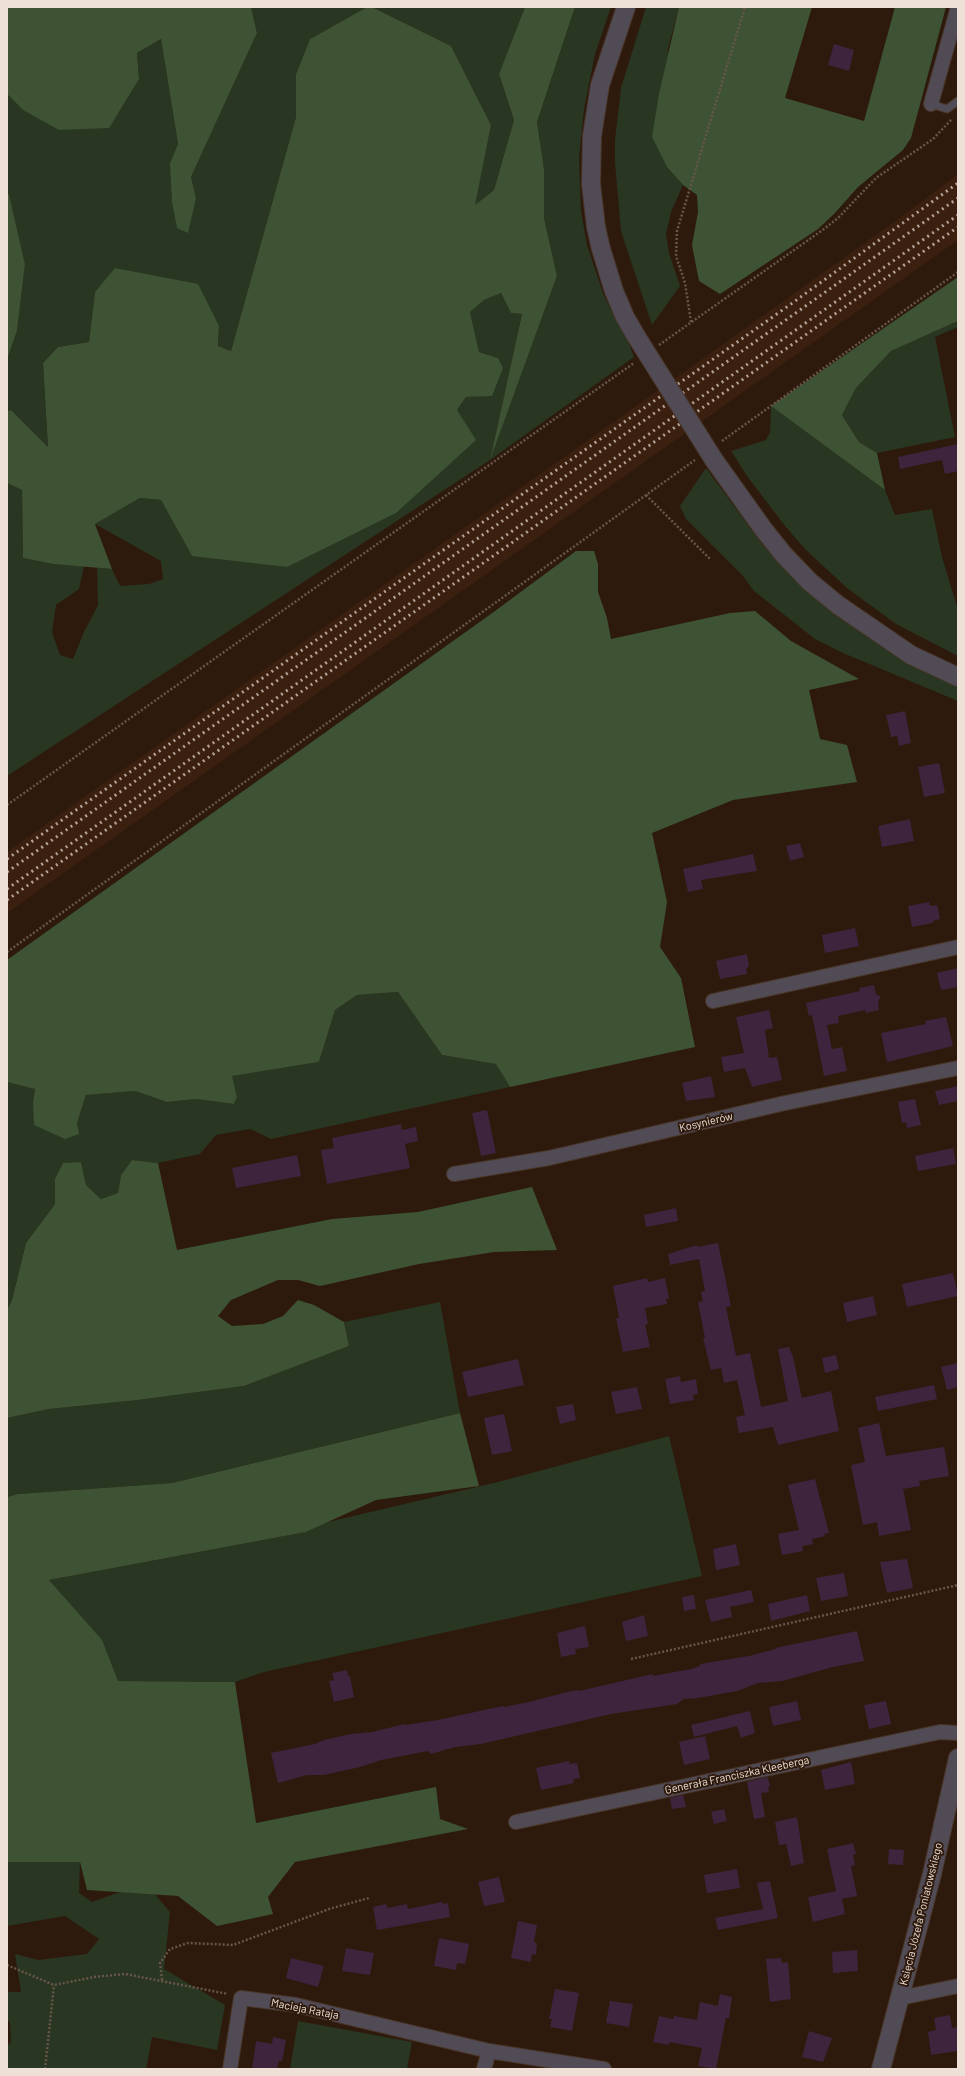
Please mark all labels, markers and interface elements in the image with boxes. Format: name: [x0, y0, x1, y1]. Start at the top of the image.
street label: Kosynierów: [678, 1109, 734, 1135]
street label: Generała Franciszka Kleeberga: [664, 1753, 810, 1797]
street label: Księcia Józefa Poniatowskiego: [897, 1841, 945, 1987]
street label: Macieja Rataja: [270, 1996, 340, 2022]

